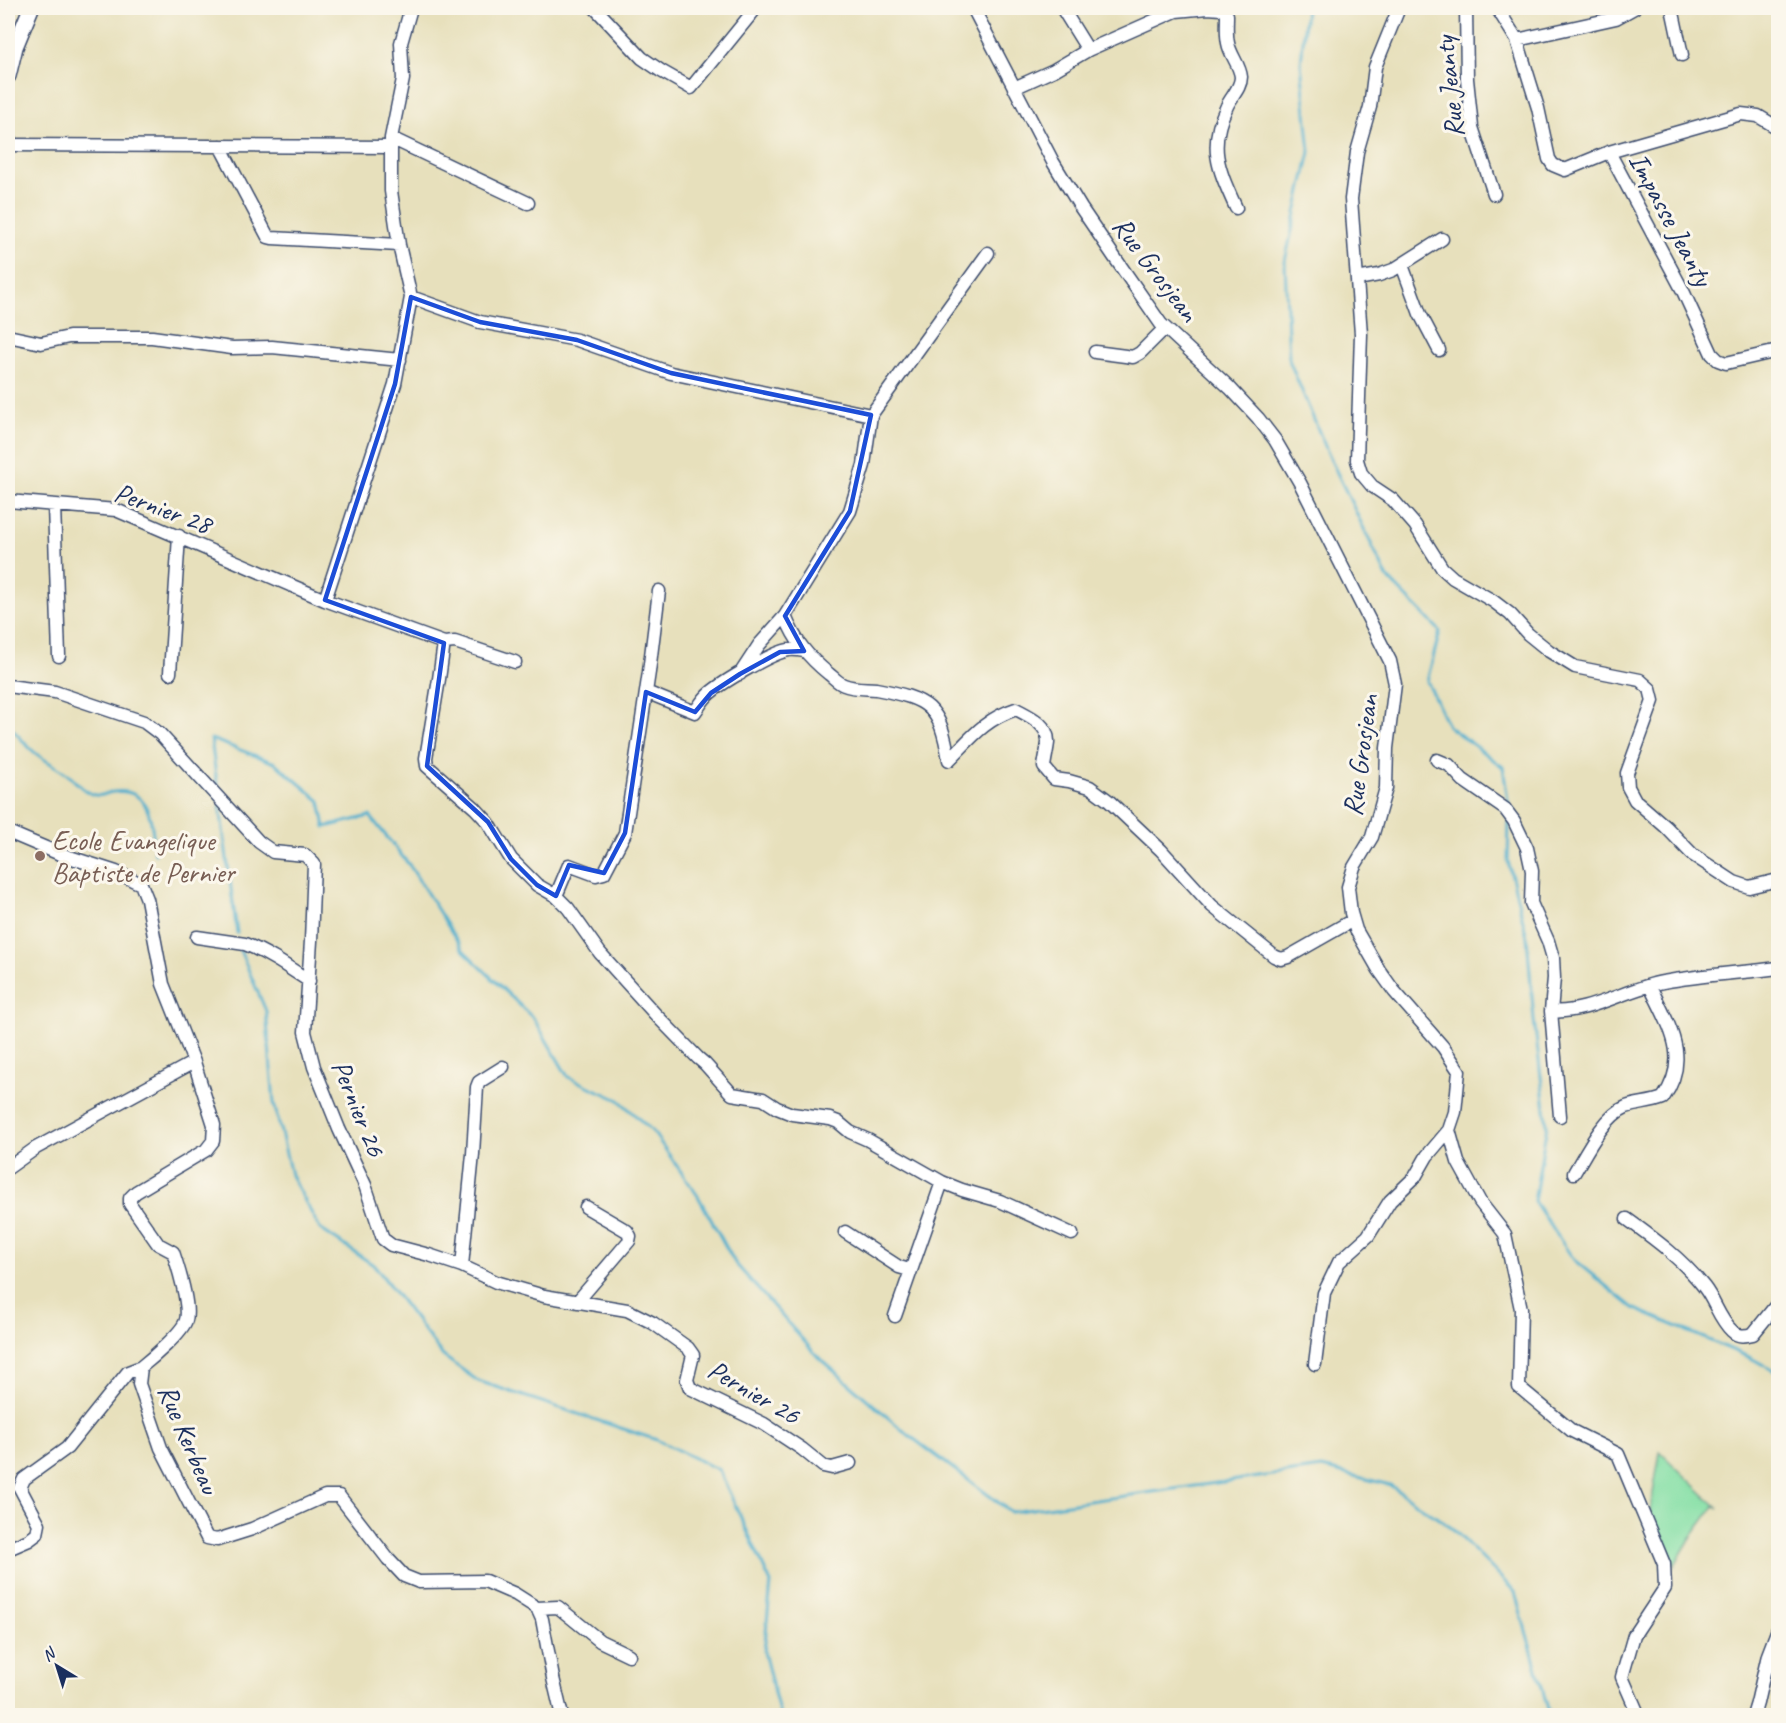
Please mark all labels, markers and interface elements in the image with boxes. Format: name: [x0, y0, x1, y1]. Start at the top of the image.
street label: Rue Jeanty: [1426, 32, 1472, 139]
street label: Impasse Jeanty: [1621, 146, 1722, 294]
street label: Rue Grosjean: [1105, 210, 1208, 330]
street label: Pernier 28: [110, 474, 219, 542]
street label: Rue Grosjean: [1334, 691, 1386, 818]
place label: Ecole Evangelique Baptiste de Pernier: [52, 823, 237, 890]
marker: Ecole Evangelique Baptiste de Pernier: [33, 849, 47, 863]
street label: Pernier 26: [324, 1055, 395, 1162]
street label: Pernier 26: [702, 1352, 808, 1433]
street label: Rue Kerbeau: [150, 1379, 228, 1500]
north arrow: [27, 1636, 87, 1696]
text: N: [38, 1642, 61, 1666]

